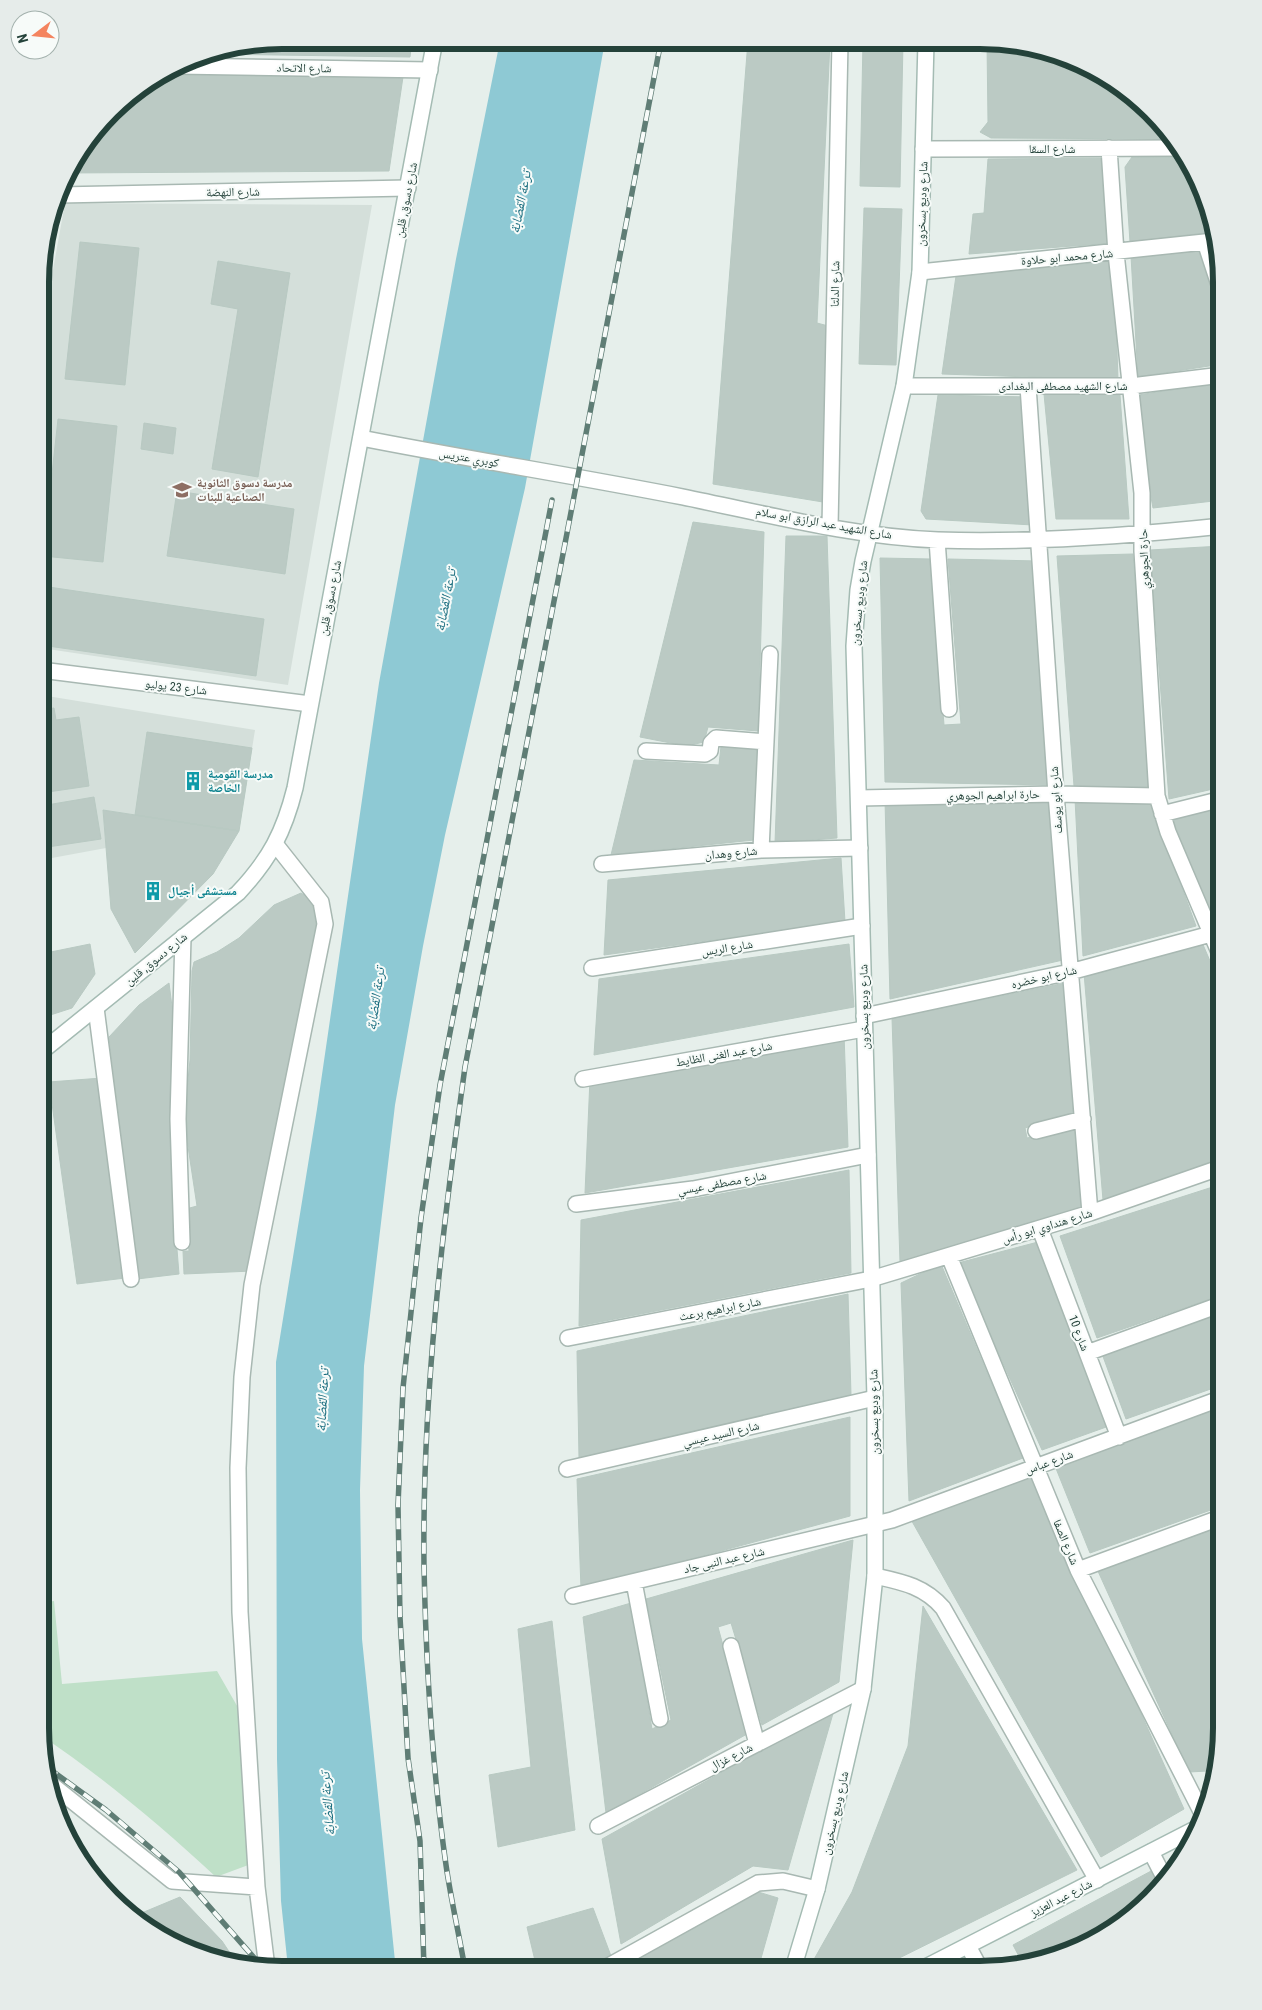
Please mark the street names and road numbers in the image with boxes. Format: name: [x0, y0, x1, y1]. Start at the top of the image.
street label: شارع الاتحاد: [276, 61, 332, 76]
street label: شارع السقا: [1029, 142, 1075, 157]
street label: شارع دسوق, قلين: [392, 161, 421, 239]
street label: شارع وديع بسخرون: [914, 161, 931, 247]
street label: شارع النهضة: [206, 185, 260, 200]
street label: شارع محمد ابو حلاوة: [1020, 246, 1114, 269]
street label: شارع الدلتا: [828, 261, 843, 307]
street label: شارع الشهيد مصطفى البغدادى: [998, 379, 1128, 394]
street label: كوبري عتريس: [437, 446, 500, 473]
street label: شارع الشهيد عبد الرازق ابو سلام: [755, 504, 893, 543]
street label: حارة الجوهري: [1136, 528, 1155, 589]
street label: شارع دسوق, قلين: [316, 559, 345, 637]
street label: شارع وديع بسخرون: [848, 560, 871, 646]
street label: شارع 23 يوليو: [144, 676, 208, 699]
street label: شارع ابو يوسف: [1047, 766, 1066, 834]
street label: حارة ابراهيم الجوهري: [946, 787, 1040, 806]
street label: شارع وهدان: [704, 844, 758, 863]
street label: شارع دسوق, قلين: [122, 930, 191, 989]
street label: شارع الريس: [700, 937, 754, 960]
street label: شارع ابو خضره: [1010, 963, 1078, 992]
street label: شارع وديع بسخرون: [856, 964, 873, 1050]
street label: شارع عبد الغنى الظايط: [675, 1039, 774, 1070]
street label: شارع مصطفى عيسي: [676, 1168, 768, 1201]
street label: شارع هنداوي ابو رأس: [1000, 1206, 1095, 1249]
street label: شارع ابراهيم برعث: [678, 1294, 762, 1325]
street label: شارع 10: [1065, 1313, 1092, 1353]
street label: شارع وديع بسخرون: [866, 1369, 883, 1455]
street label: شارع السيد عيسي: [681, 1418, 761, 1453]
street label: شارع عباس: [1023, 1447, 1075, 1478]
street label: شارع الصفا: [1049, 1517, 1082, 1567]
street label: شارع عبد النبى جاد: [682, 1544, 766, 1577]
street label: شارع غزال: [707, 1740, 755, 1775]
street label: شارع وديع بسخرون: [819, 1770, 852, 1856]
street label: شارع عبد العزيز: [1027, 1876, 1095, 1921]

